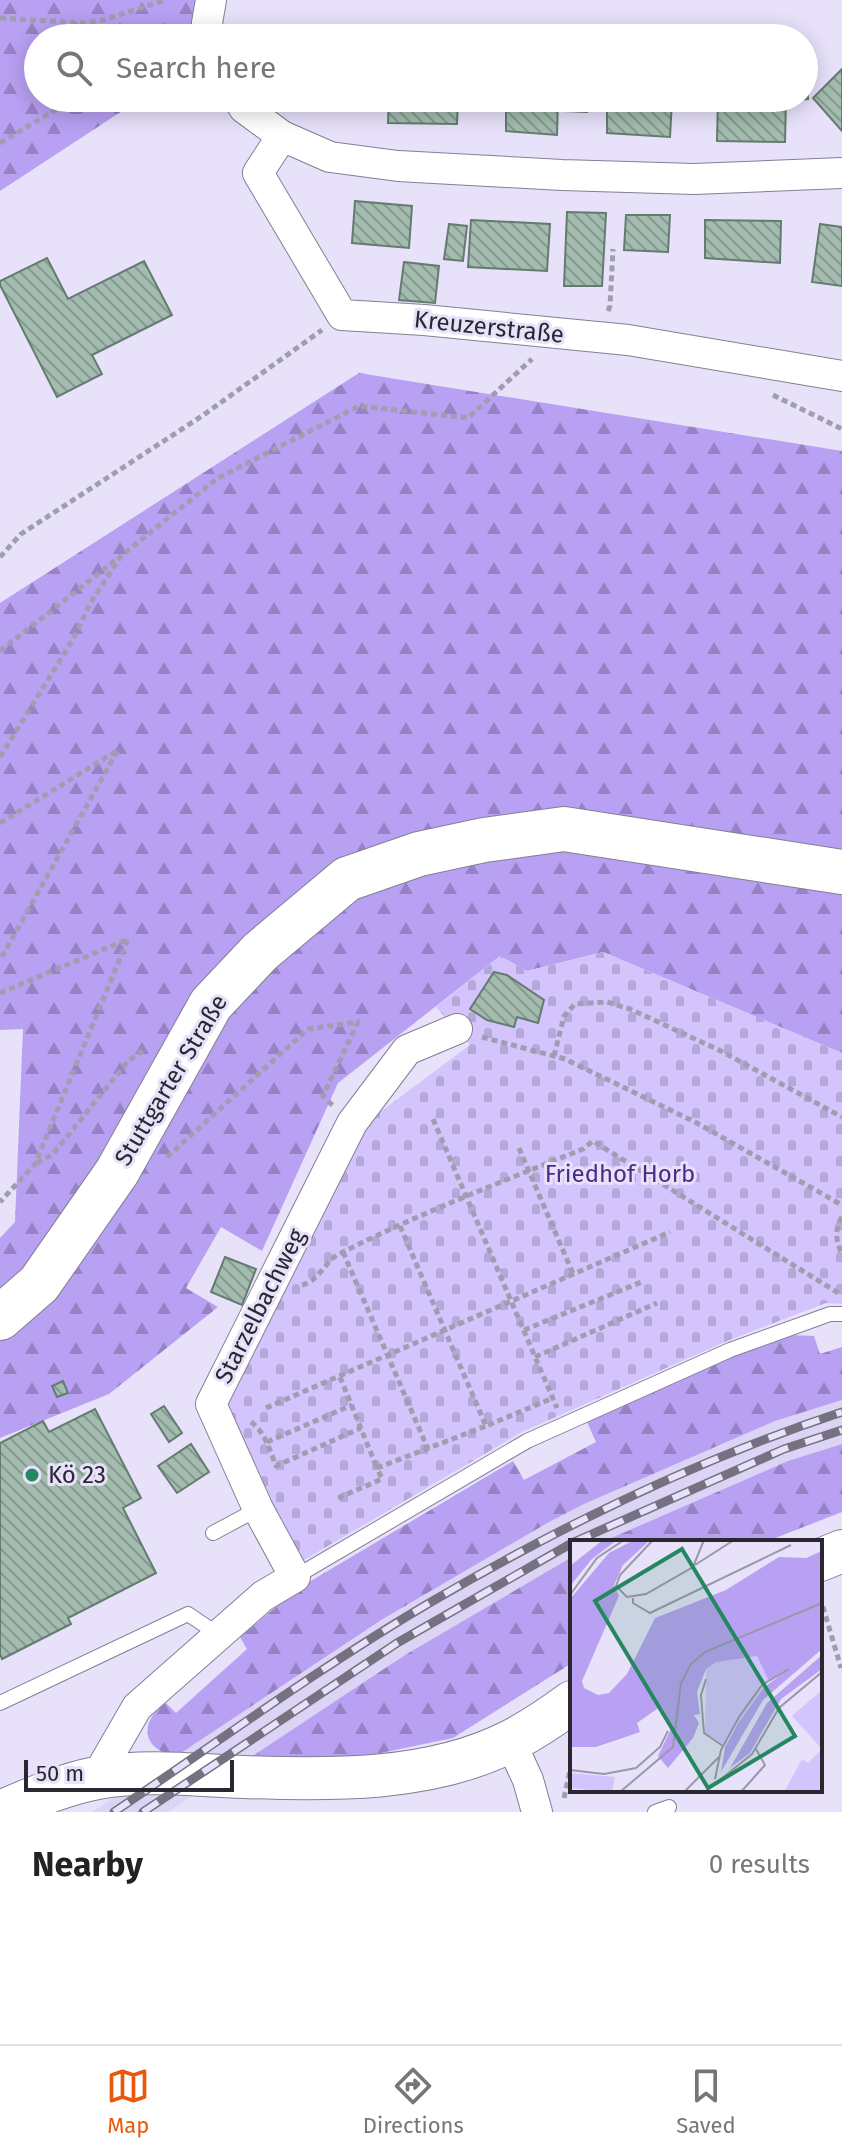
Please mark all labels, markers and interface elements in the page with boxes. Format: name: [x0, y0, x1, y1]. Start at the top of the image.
search box: [24, 24, 818, 112]
icon: search: [52, 46, 96, 90]
text: Search here: [116, 50, 276, 86]
street label: Kreuzerstraße: [413, 305, 565, 349]
street label: Stuttgarter Straße: [109, 989, 233, 1171]
park label: Friedhof Horb: [545, 1160, 695, 1188]
street label: Starzelbachweg: [209, 1224, 311, 1388]
place label: Kö 23: [48, 1461, 106, 1489]
marker: Kö 23: [23, 1466, 41, 1484]
inset map: [570, 1540, 822, 1792]
scale bar: [24, 1756, 234, 1792]
text: 50 m: [36, 1760, 84, 1787]
text: Nearby: [32, 1844, 143, 1885]
text: 0 results: [709, 1849, 810, 1880]
tab: Map: [106, 2064, 150, 2139]
tab: Directions: [363, 2064, 464, 2139]
tab: Saved: [676, 2064, 736, 2139]

